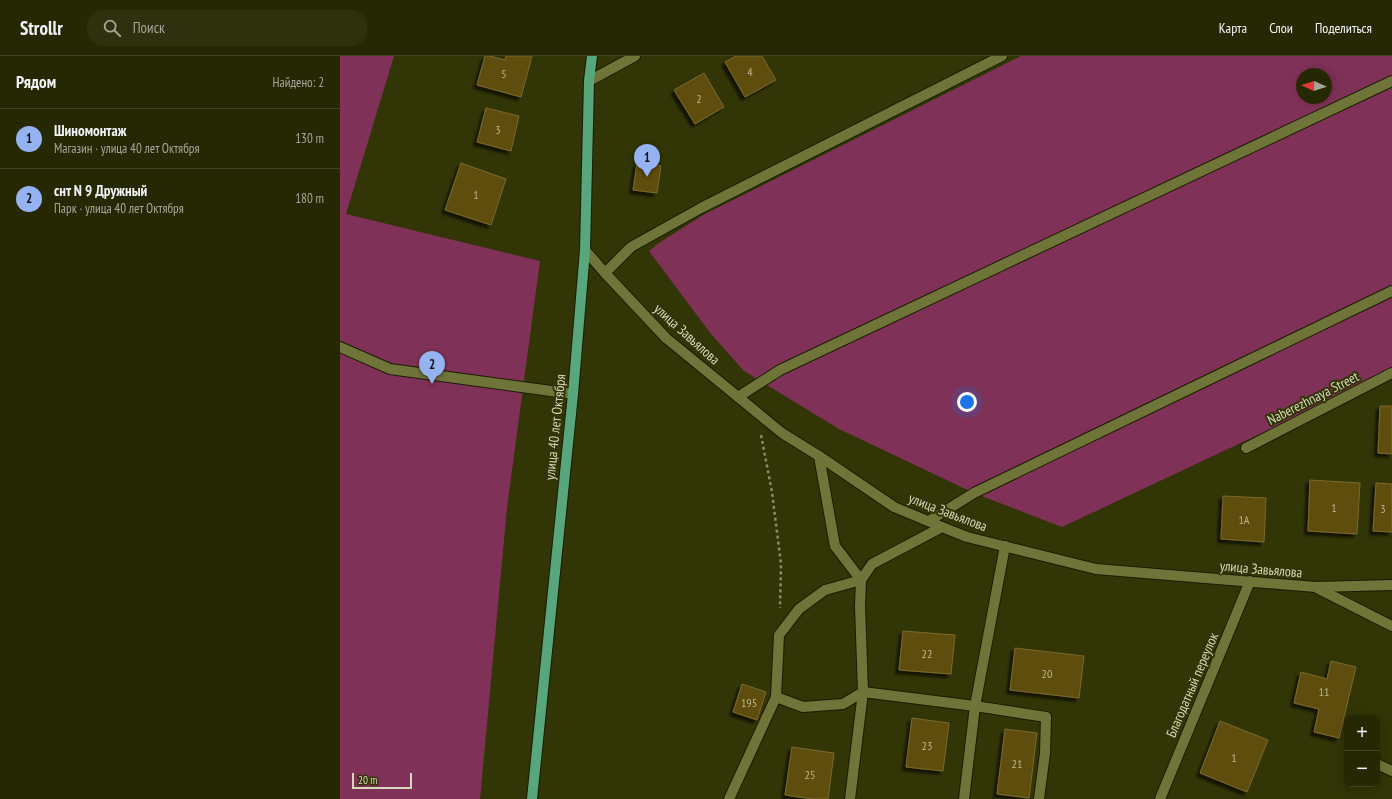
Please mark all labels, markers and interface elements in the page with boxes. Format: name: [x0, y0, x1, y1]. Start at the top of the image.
search box: [87, 10, 367, 46]
text: Strollr: [20, 16, 63, 40]
icon: search: [101, 17, 123, 39]
text: Поиск: [133, 18, 165, 37]
text: Карта: [1219, 19, 1247, 37]
text: Слои: [1269, 19, 1293, 37]
text: Поделиться: [1315, 19, 1372, 37]
house number: 4: [747, 64, 753, 79]
house number: 5: [501, 66, 507, 81]
north arrow: [1296, 68, 1332, 104]
text: Рядом: [16, 71, 56, 93]
text: Найдено: 2: [273, 74, 324, 91]
house number: 2: [696, 91, 702, 106]
text: Шиномонтаж: [54, 121, 126, 140]
house number: 3: [495, 122, 501, 137]
text: 1: [26, 130, 32, 147]
text: 130 m: [295, 130, 324, 147]
text: Магазин · улица 40 лет Октября: [54, 140, 199, 157]
pin: 1: [634, 144, 660, 177]
text: снт N 9 Дружный: [54, 181, 147, 200]
house number: 1: [473, 187, 479, 202]
text: 2: [26, 190, 32, 207]
text: 180 m: [295, 190, 324, 207]
text: Парк · улица 40 лет Октября: [54, 200, 184, 217]
street label: улица Завьялова: [650, 300, 724, 368]
pin: 2: [419, 351, 445, 384]
street label: Naberezhnaya Street: [1264, 367, 1362, 429]
street label: улица 40 лет Октября: [540, 373, 570, 481]
your location: [957, 392, 977, 412]
street label: улица Завьялова: [906, 489, 990, 535]
house number: 1: [1331, 500, 1337, 515]
house number: 3: [1380, 501, 1386, 516]
house number: 1А: [1238, 512, 1250, 527]
street label: улица Завьялова: [1219, 556, 1303, 582]
street label: Благодатный переулок: [1162, 629, 1222, 740]
house number: 22: [922, 646, 932, 661]
house number: 20: [1042, 666, 1052, 681]
house number: 11: [1319, 684, 1329, 699]
house number: 195: [741, 695, 757, 710]
map controls: [1344, 715, 1380, 787]
button: +: [1344, 715, 1380, 751]
house number: 23: [922, 738, 932, 753]
house number: 1: [1231, 750, 1237, 765]
button: −: [1344, 751, 1380, 787]
house number: 21: [1012, 756, 1022, 771]
house number: 25: [805, 767, 815, 782]
scale bar: [352, 771, 412, 790]
text: 20 m: [358, 773, 377, 787]

